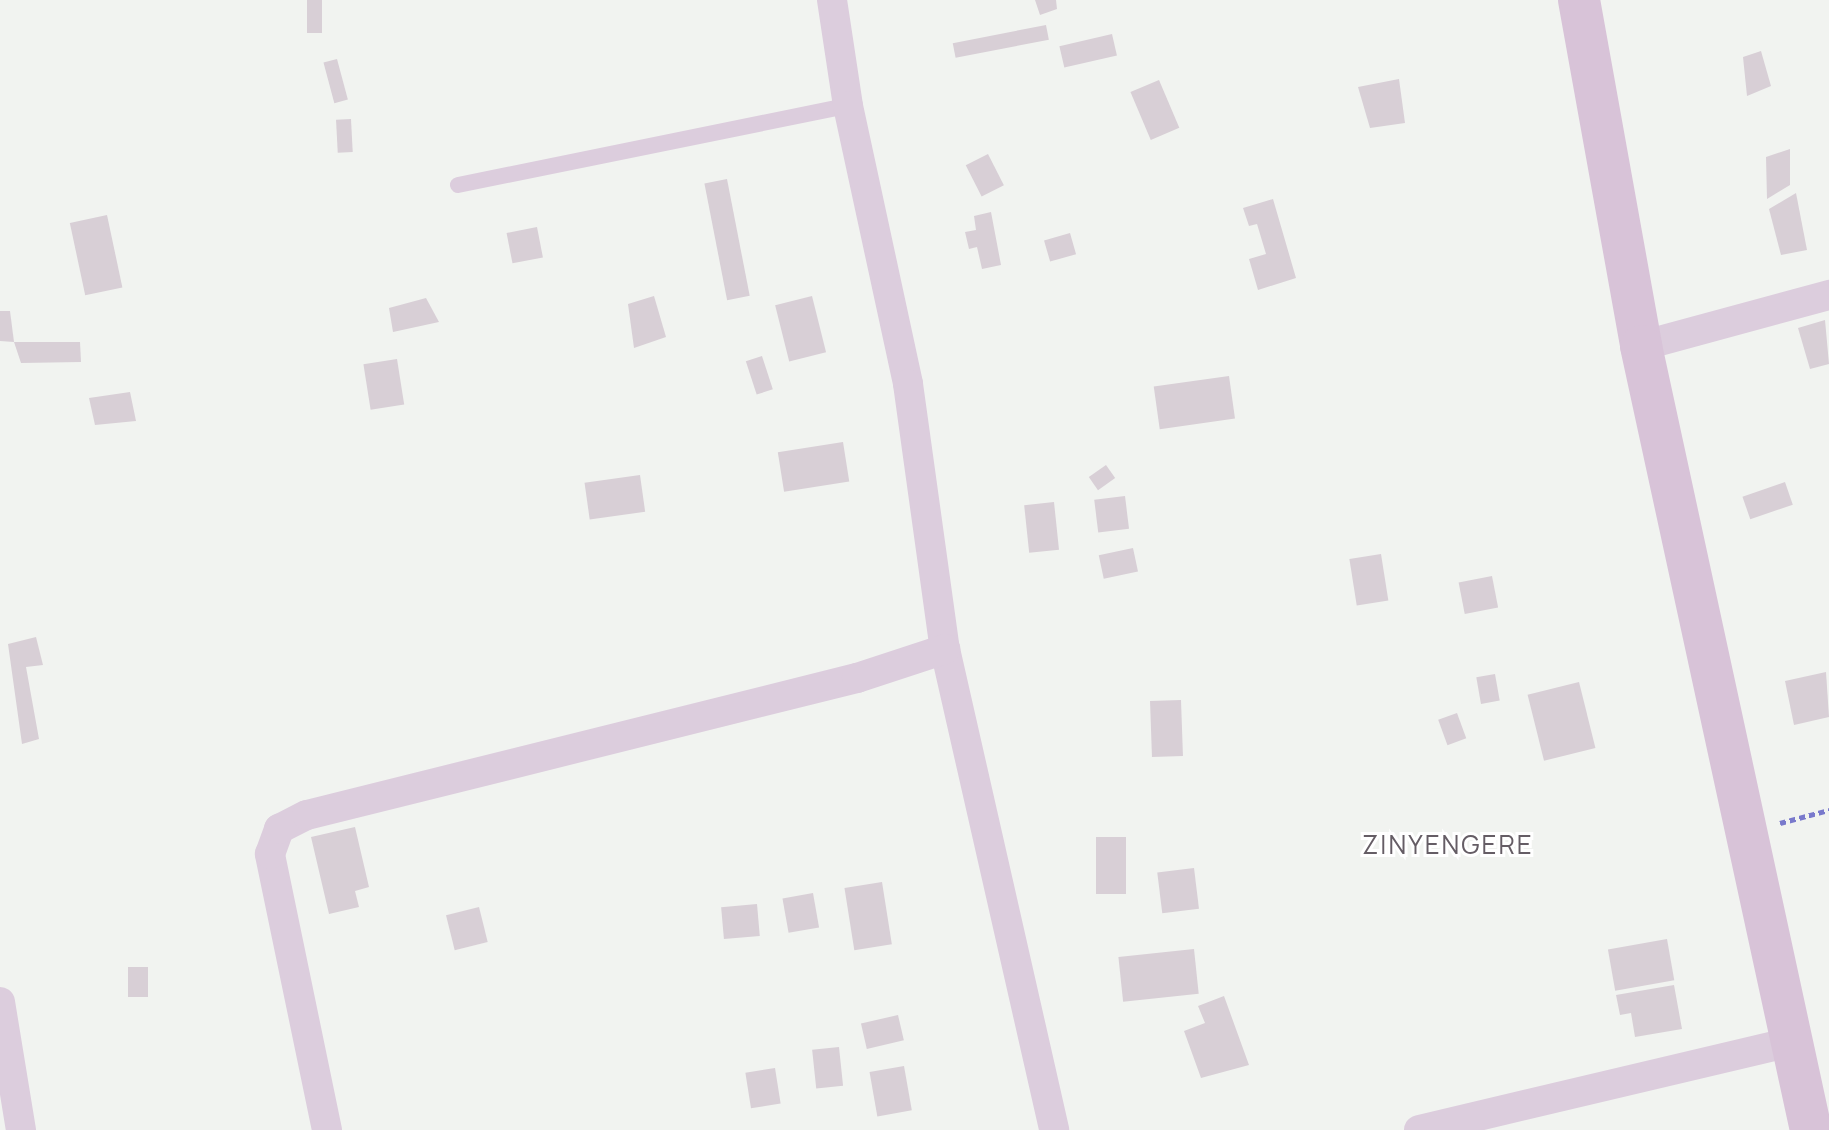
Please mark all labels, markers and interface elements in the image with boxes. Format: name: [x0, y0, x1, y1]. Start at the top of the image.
district label: ZINYENGERE: [1362, 829, 1534, 861]

